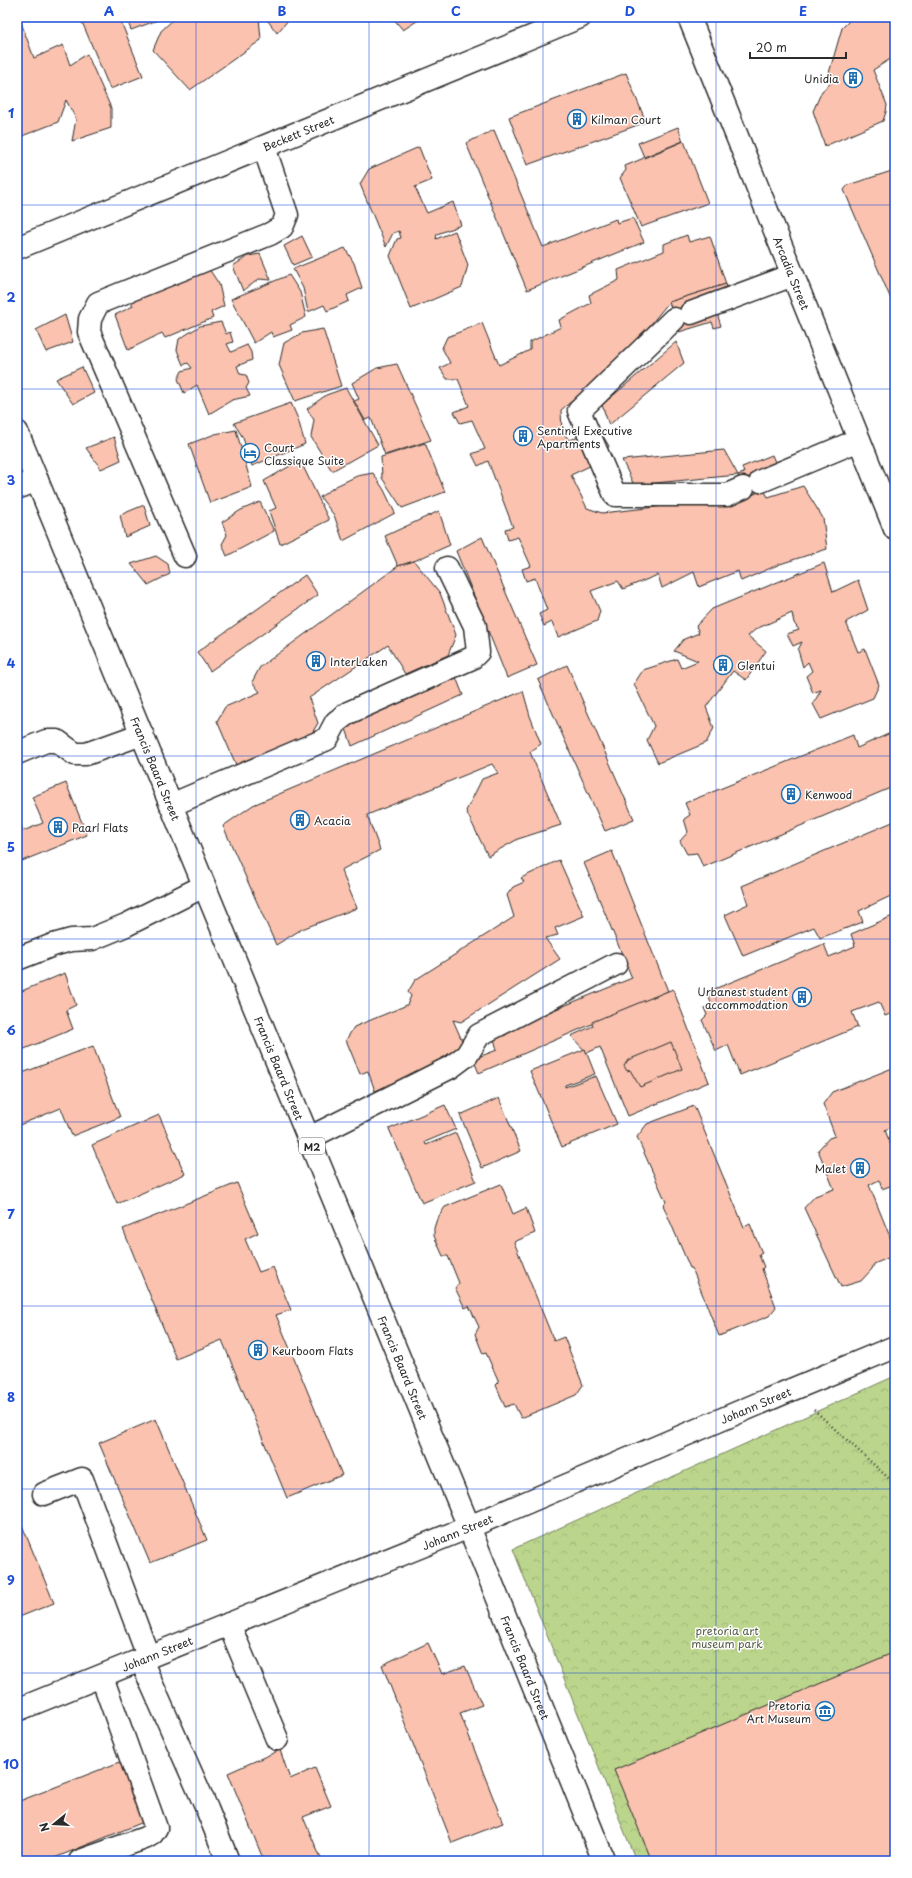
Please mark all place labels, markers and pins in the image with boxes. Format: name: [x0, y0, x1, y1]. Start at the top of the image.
building icon: Unidia: [842, 67, 864, 89]
place label: Unidia: [804, 70, 839, 87]
building icon: Kilman Court: [566, 108, 588, 130]
place label: Kilman Court: [591, 111, 661, 128]
place label: Sentinel Executive Apartments: [537, 422, 633, 452]
building icon: Sentinel Executive Apartments: [512, 425, 534, 447]
place label: Court Classique Suite: [264, 439, 344, 469]
hotel icon: Court Classique Suite: [239, 442, 261, 464]
building icon: InterLaken: [305, 650, 327, 672]
place label: InterLaken: [330, 653, 388, 670]
building icon: Glentui: [712, 654, 734, 676]
place label: Glentui: [737, 657, 775, 674]
building icon: Kenwood: [780, 783, 802, 805]
place label: Kenwood: [805, 786, 852, 803]
building icon: Acacia: [289, 809, 311, 831]
place label: Acacia: [314, 812, 351, 829]
building icon: Paarl Flats: [47, 816, 69, 838]
place label: Paarl Flats: [72, 819, 128, 836]
place label: Urbanest student accommodation: [697, 983, 789, 1013]
building icon: Urbanest student accommodation: [791, 986, 813, 1008]
building icon: Malet: [849, 1157, 871, 1179]
place label: Malet: [815, 1160, 847, 1177]
building icon: Keurboom Flats: [247, 1339, 269, 1361]
place label: Keurboom Flats: [272, 1342, 354, 1359]
place label: Pretoria Art Museum: [747, 1697, 811, 1727]
museum icon: Pretoria Art Museum: [814, 1700, 836, 1722]

